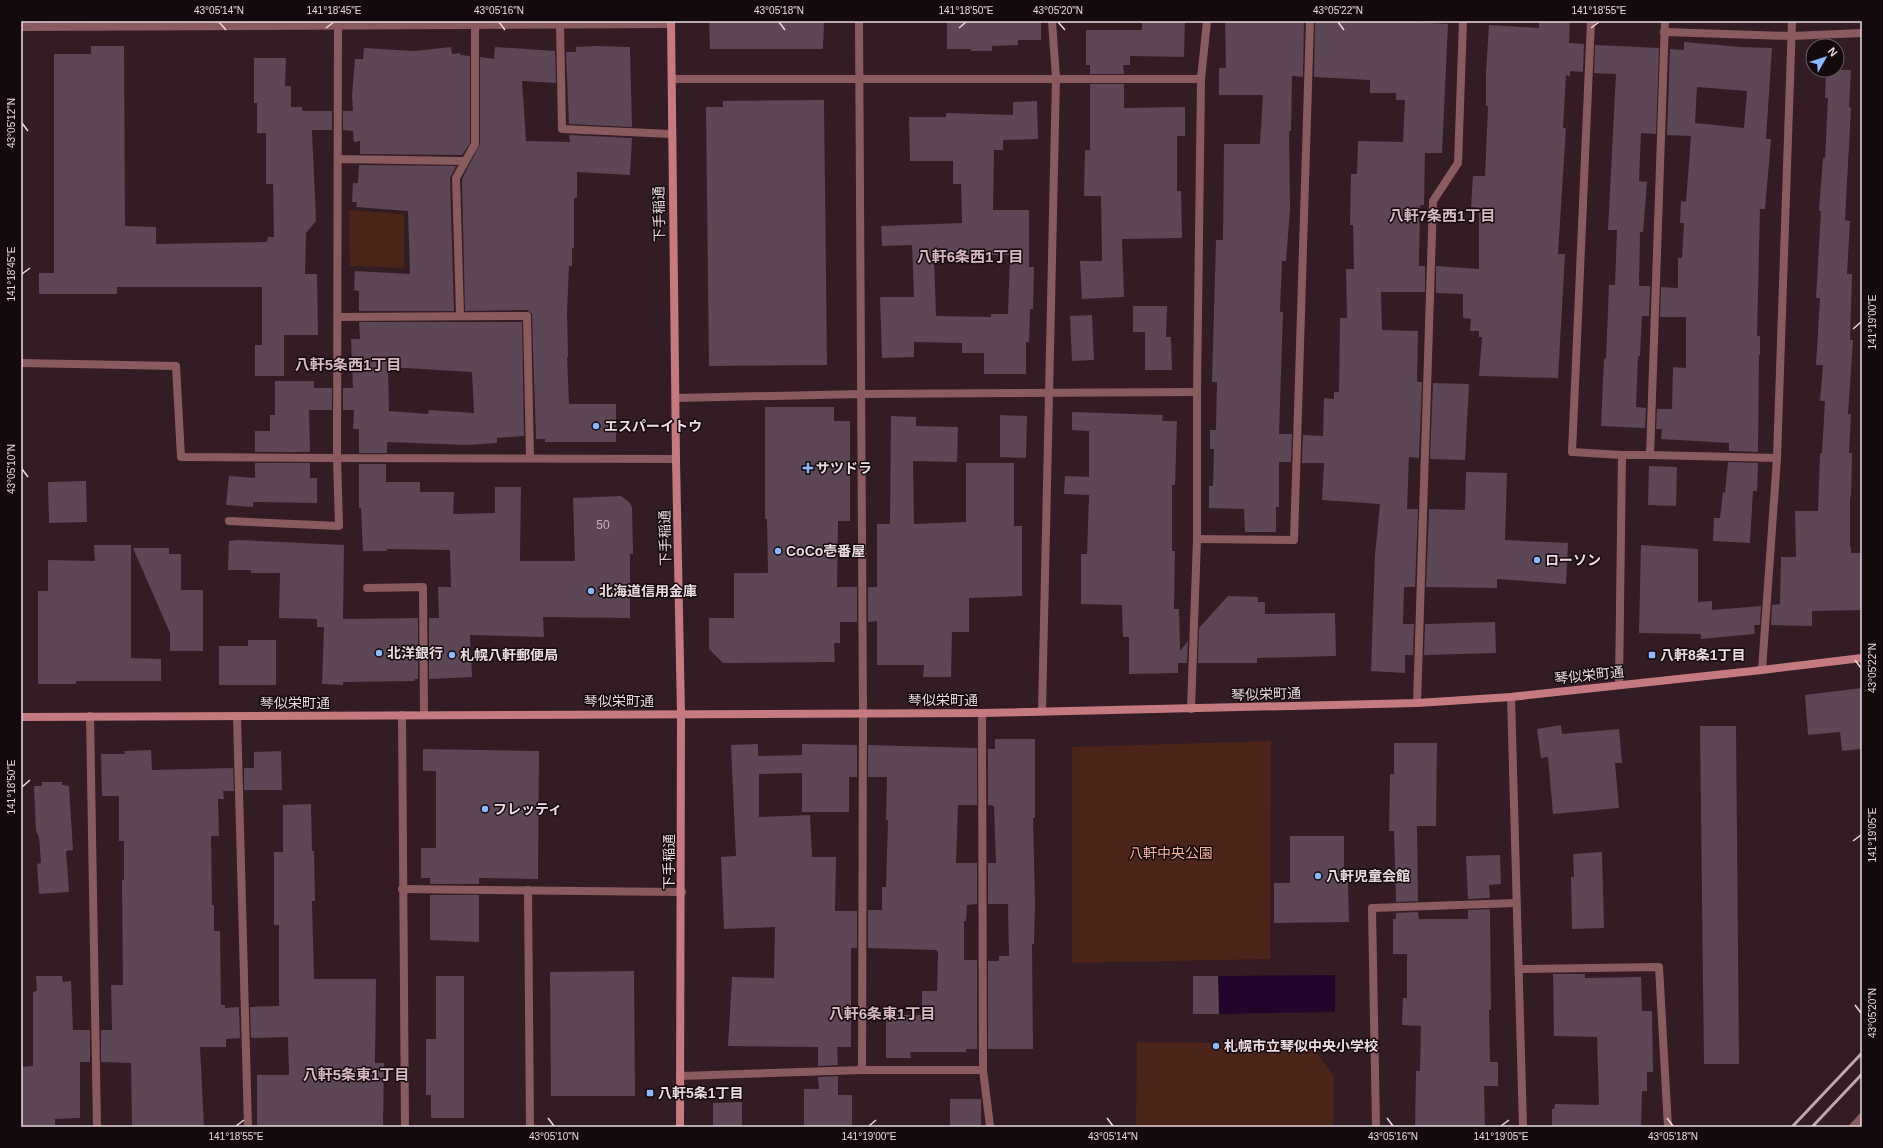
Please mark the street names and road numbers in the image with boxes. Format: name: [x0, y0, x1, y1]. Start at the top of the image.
street label: 下手稲通: [651, 186, 667, 242]
street label: 下手稲通: [657, 510, 673, 566]
street label: 琴似栄町通: [1553, 663, 1625, 687]
street label: 琴似栄町通: [1231, 685, 1301, 703]
street label: 琴似栄町通: [908, 692, 978, 708]
street label: 琴似栄町通: [584, 693, 654, 709]
street label: 琴似栄町通: [260, 695, 330, 711]
street label: 下手稲通: [661, 834, 677, 890]

